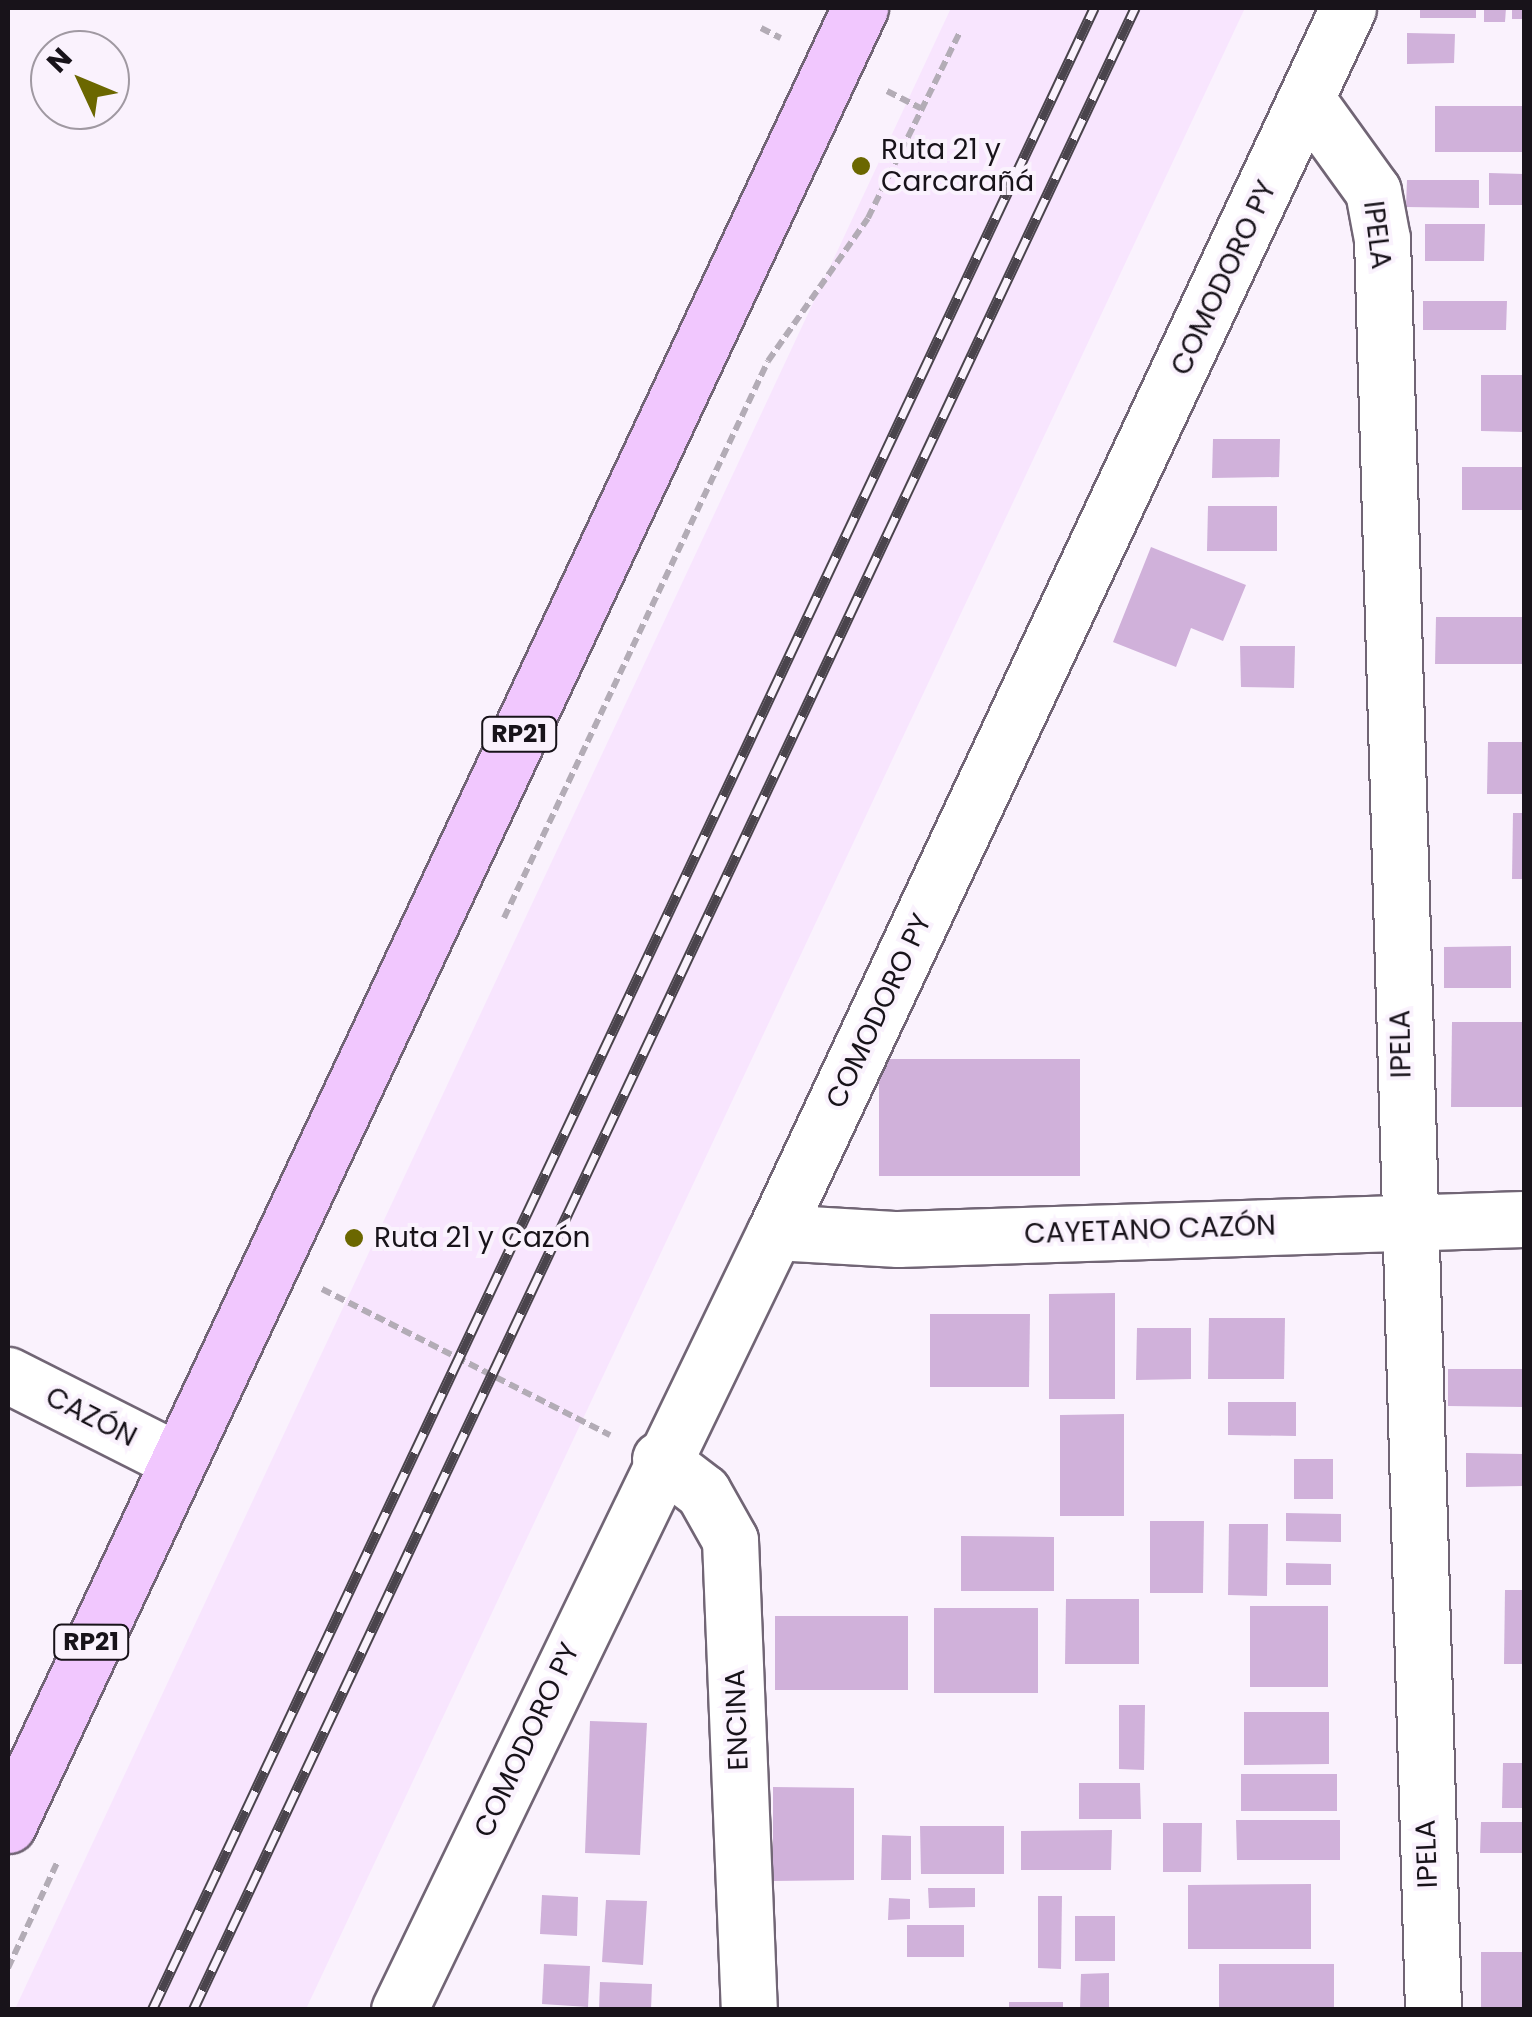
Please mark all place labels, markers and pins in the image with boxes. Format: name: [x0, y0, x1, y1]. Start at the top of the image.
place label: Ruta 21 y Carcarañá: [881, 133, 1034, 199]
marker: Ruta 21 y Carcarañá: [850, 155, 872, 177]
place label: Ruta 21 y Cazón: [374, 1221, 590, 1255]
marker: Ruta 21 y Cazón: [343, 1227, 365, 1249]

